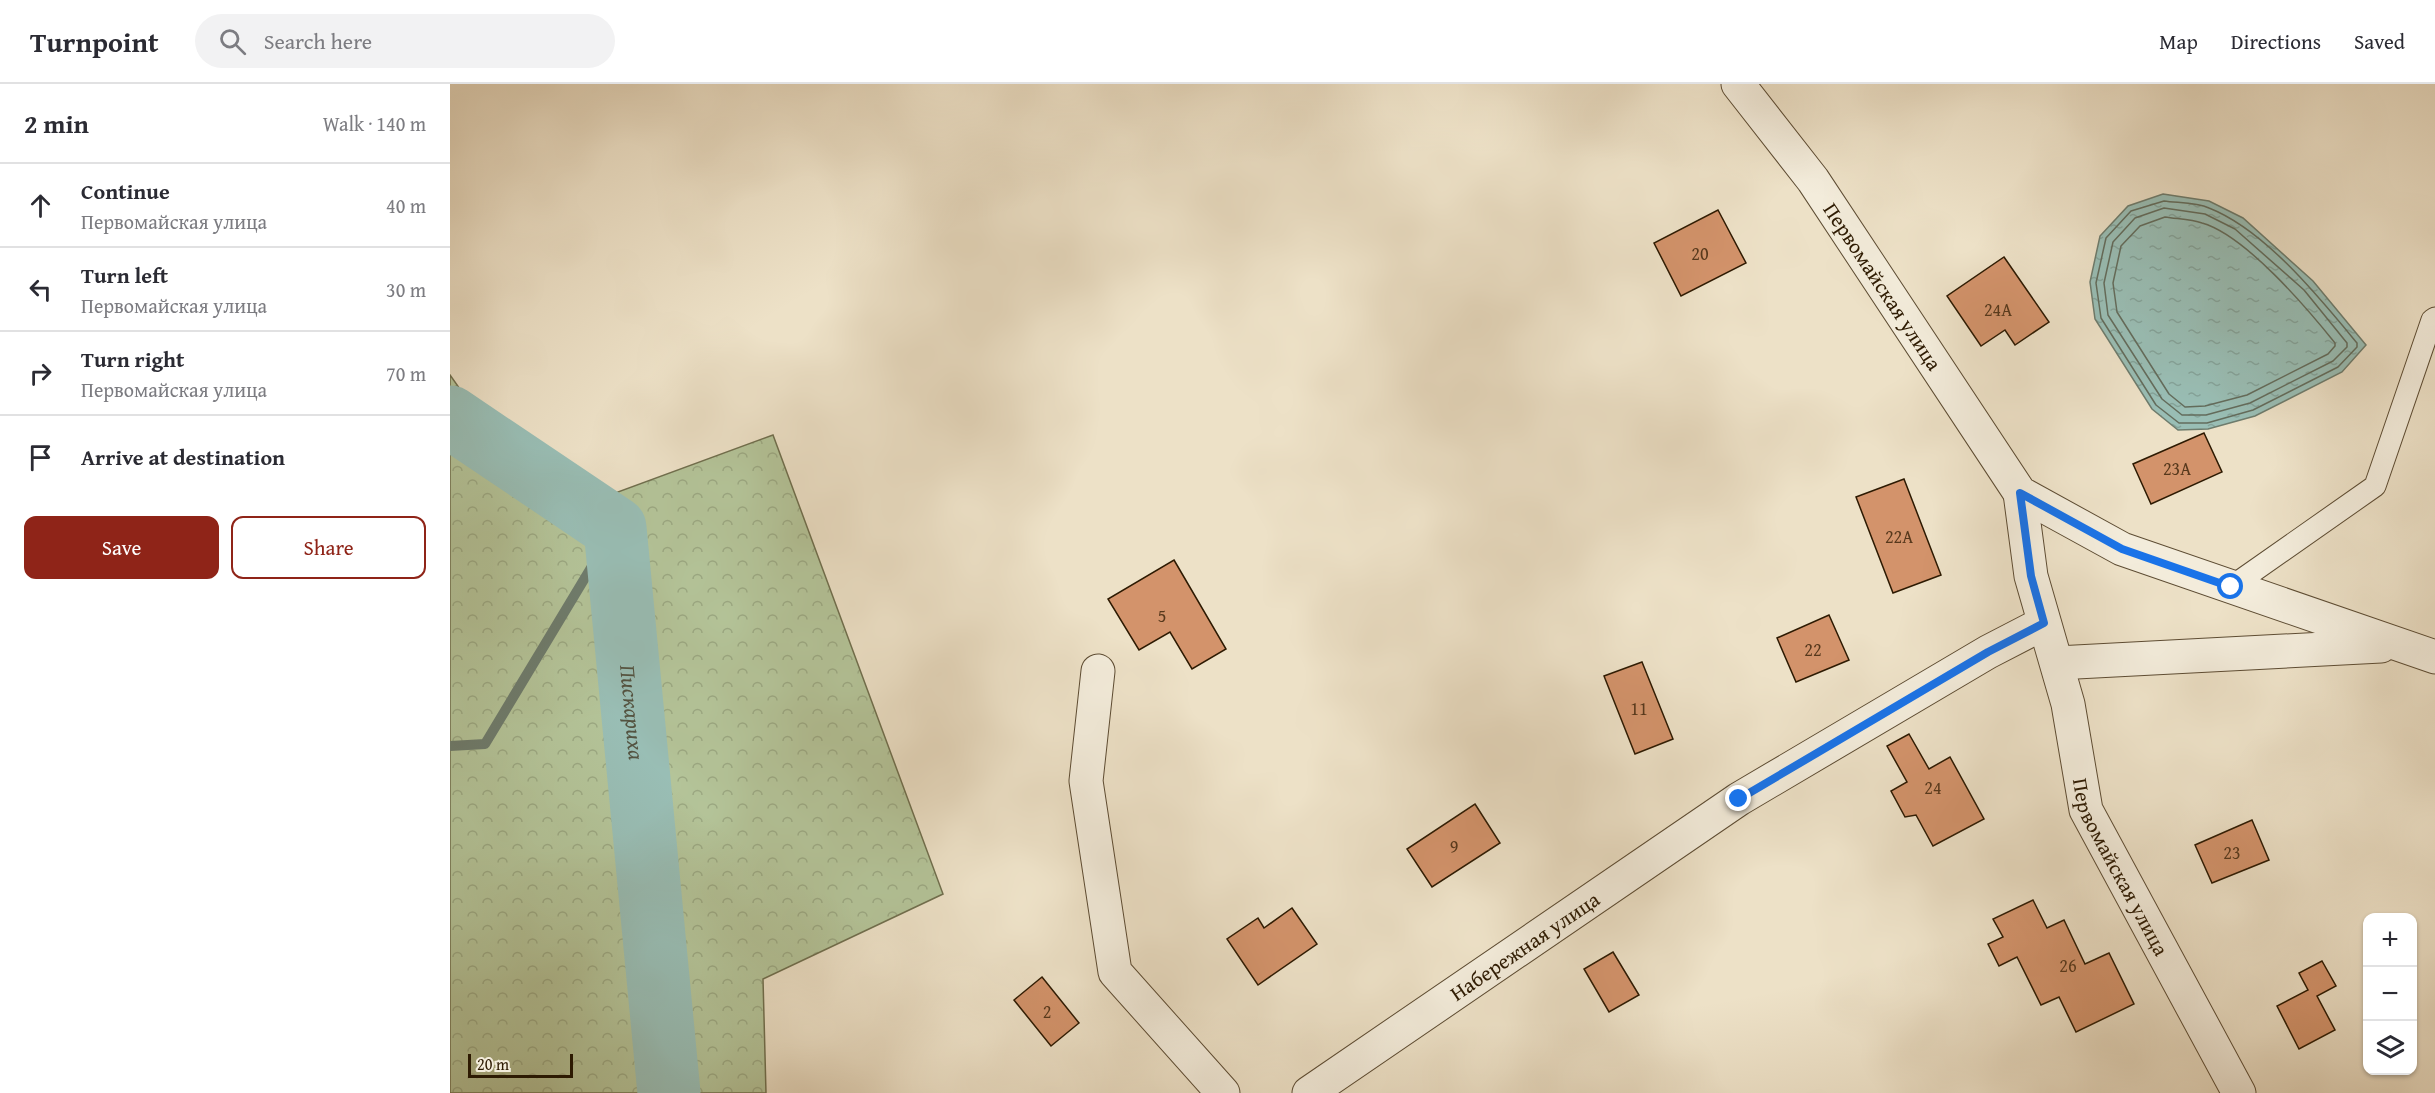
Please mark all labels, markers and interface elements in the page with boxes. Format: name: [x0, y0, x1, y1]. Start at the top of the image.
search box: [195, 14, 615, 68]
text: Turnpoint: [30, 21, 159, 62]
icon: search: [216, 25, 249, 58]
text: Search here: [264, 25, 372, 57]
text: Map: [2159, 26, 2198, 57]
text: Directions: [2231, 26, 2321, 57]
text: Saved: [2354, 26, 2405, 57]
text: 2 min: [24, 104, 89, 143]
text: Walk · 140 m: [323, 109, 426, 138]
text: Continue: [81, 175, 170, 207]
icon: ahead: [24, 189, 57, 222]
text: 40 m: [386, 191, 426, 220]
street label: Первомайская улица: [1816, 196, 1950, 376]
text: Первомайская улица: [81, 207, 267, 236]
house number: 20: [1691, 240, 1709, 267]
text: Turn left: [81, 259, 168, 291]
icon: left: [24, 273, 57, 306]
text: 30 m: [386, 275, 426, 304]
text: Первомайская улица: [81, 291, 267, 320]
house number: 24А: [1984, 296, 2012, 323]
text: Turn right: [81, 343, 184, 375]
icon: right: [24, 357, 57, 390]
text: 70 m: [386, 359, 426, 388]
text: Первомайская улица: [81, 375, 267, 404]
icon: arrive: [24, 441, 57, 474]
text: Arrive at destination: [81, 441, 285, 473]
house number: 23А: [2163, 455, 2191, 482]
button: Save: [24, 516, 219, 579]
button: Share: [231, 516, 426, 579]
house number: 22А: [1885, 523, 1913, 550]
route start: [2217, 573, 2243, 599]
house number: 5: [1158, 602, 1166, 629]
house number: 22: [1804, 636, 1822, 663]
water label: Пискариха: [612, 663, 653, 761]
house number: 11: [1630, 695, 1648, 722]
house number: 24: [1924, 774, 1942, 801]
street label: Первомайская улица: [2065, 776, 2177, 961]
route end: [1725, 785, 1751, 811]
house number: 9: [1450, 833, 1458, 860]
house number: 23: [2223, 839, 2241, 866]
street label: Набережная улица: [1443, 883, 1606, 1008]
map controls: [2363, 913, 2417, 1075]
button: +: [2363, 913, 2417, 967]
house number: 26: [2059, 952, 2077, 979]
button: −: [2363, 967, 2417, 1021]
house number: 2: [1043, 998, 1051, 1025]
button: layers: [2363, 1021, 2417, 1075]
scale bar: [468, 1051, 573, 1078]
text: 20 m: [477, 1052, 509, 1076]

